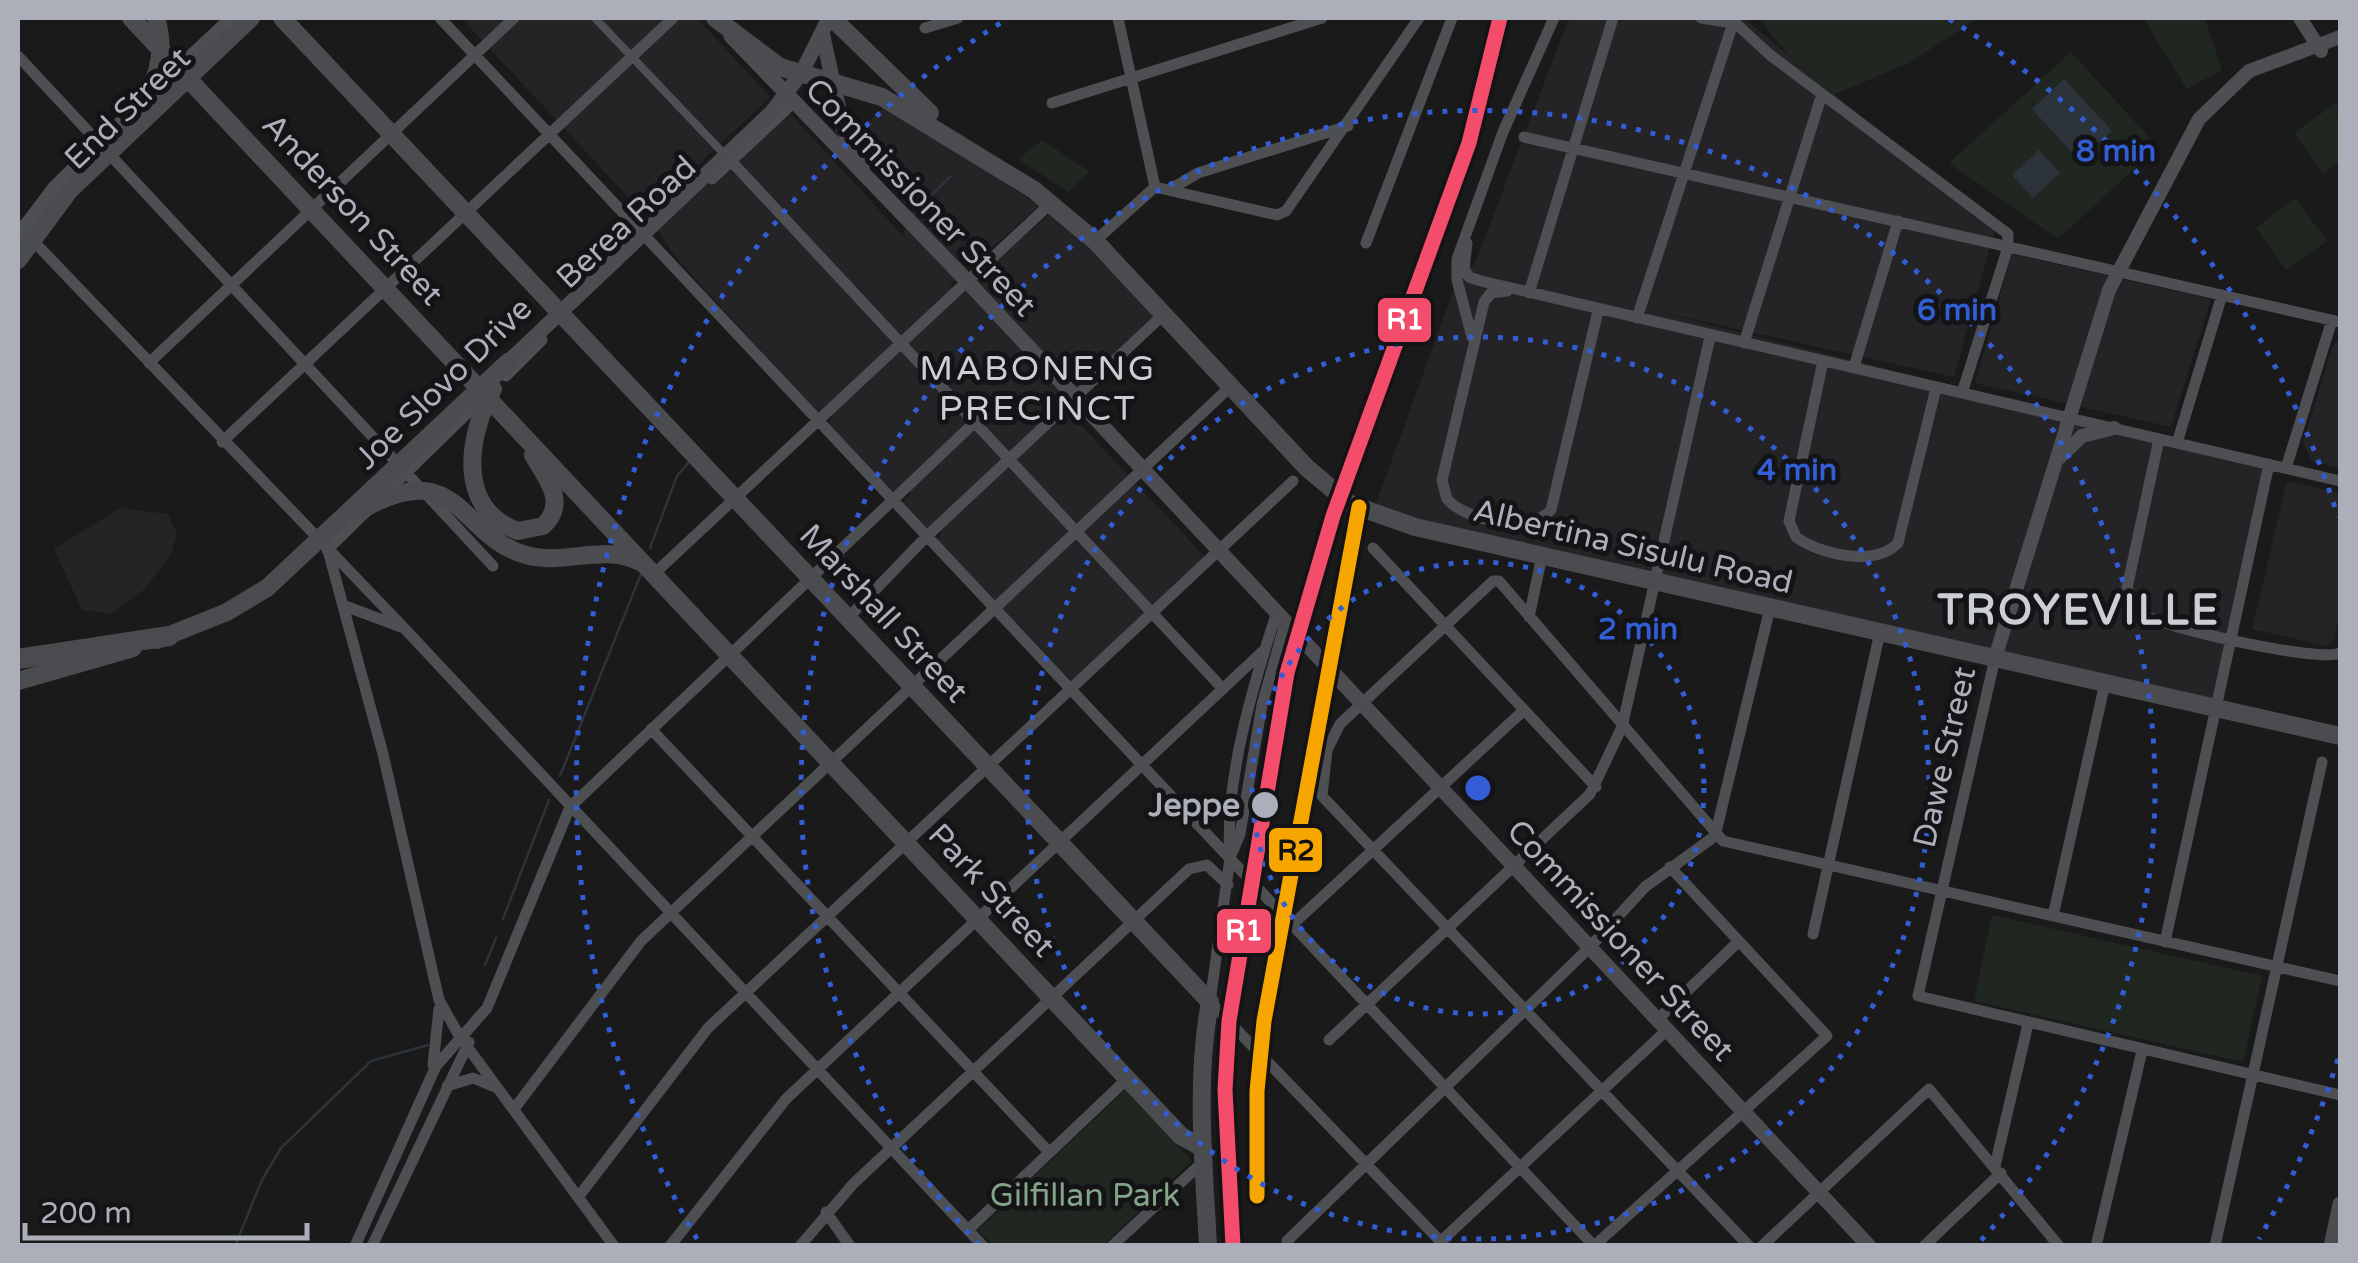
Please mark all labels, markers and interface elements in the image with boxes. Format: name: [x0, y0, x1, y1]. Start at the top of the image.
street label: End Street: [57, 40, 198, 178]
street label: Commissioner Street: [797, 71, 1044, 324]
street label: Anderson Street: [254, 106, 451, 313]
text: 8 min: [2076, 133, 2156, 170]
street label: Berea Road: [549, 149, 704, 297]
street label: Joe Slovo Drive: [347, 290, 540, 478]
text: 6 min: [1917, 292, 1997, 329]
line badge: R1: [1376, 296, 1433, 344]
text: R1: [1386, 303, 1424, 337]
district label: MABONENG PRECINCT: [919, 348, 1157, 430]
text: 4 min: [1757, 452, 1837, 489]
street label: Albertina Sisulu Road: [1469, 492, 1796, 602]
street label: Marshall Street: [791, 517, 975, 711]
district label: TROYEVILLE: [1936, 585, 2221, 636]
text: 2 min: [1598, 611, 1678, 648]
street label: Dawe Street: [1906, 663, 1984, 851]
centre of rings: [1460, 770, 1496, 806]
place label: Jeppe: [1147, 787, 1240, 825]
marker: Jeppe: [1249, 789, 1281, 821]
street label: Commissioner Street: [1499, 812, 1742, 1069]
street label: Park Street: [920, 816, 1063, 965]
line badge: R2: [1267, 826, 1324, 874]
text: R2: [1277, 834, 1315, 868]
line badge: R1: [1215, 907, 1273, 955]
text: R1: [1225, 914, 1263, 948]
park label: Gilfillan Park: [990, 1177, 1180, 1215]
scale bar: [25, 1178, 308, 1240]
text: 200 m: [40, 1195, 132, 1232]

